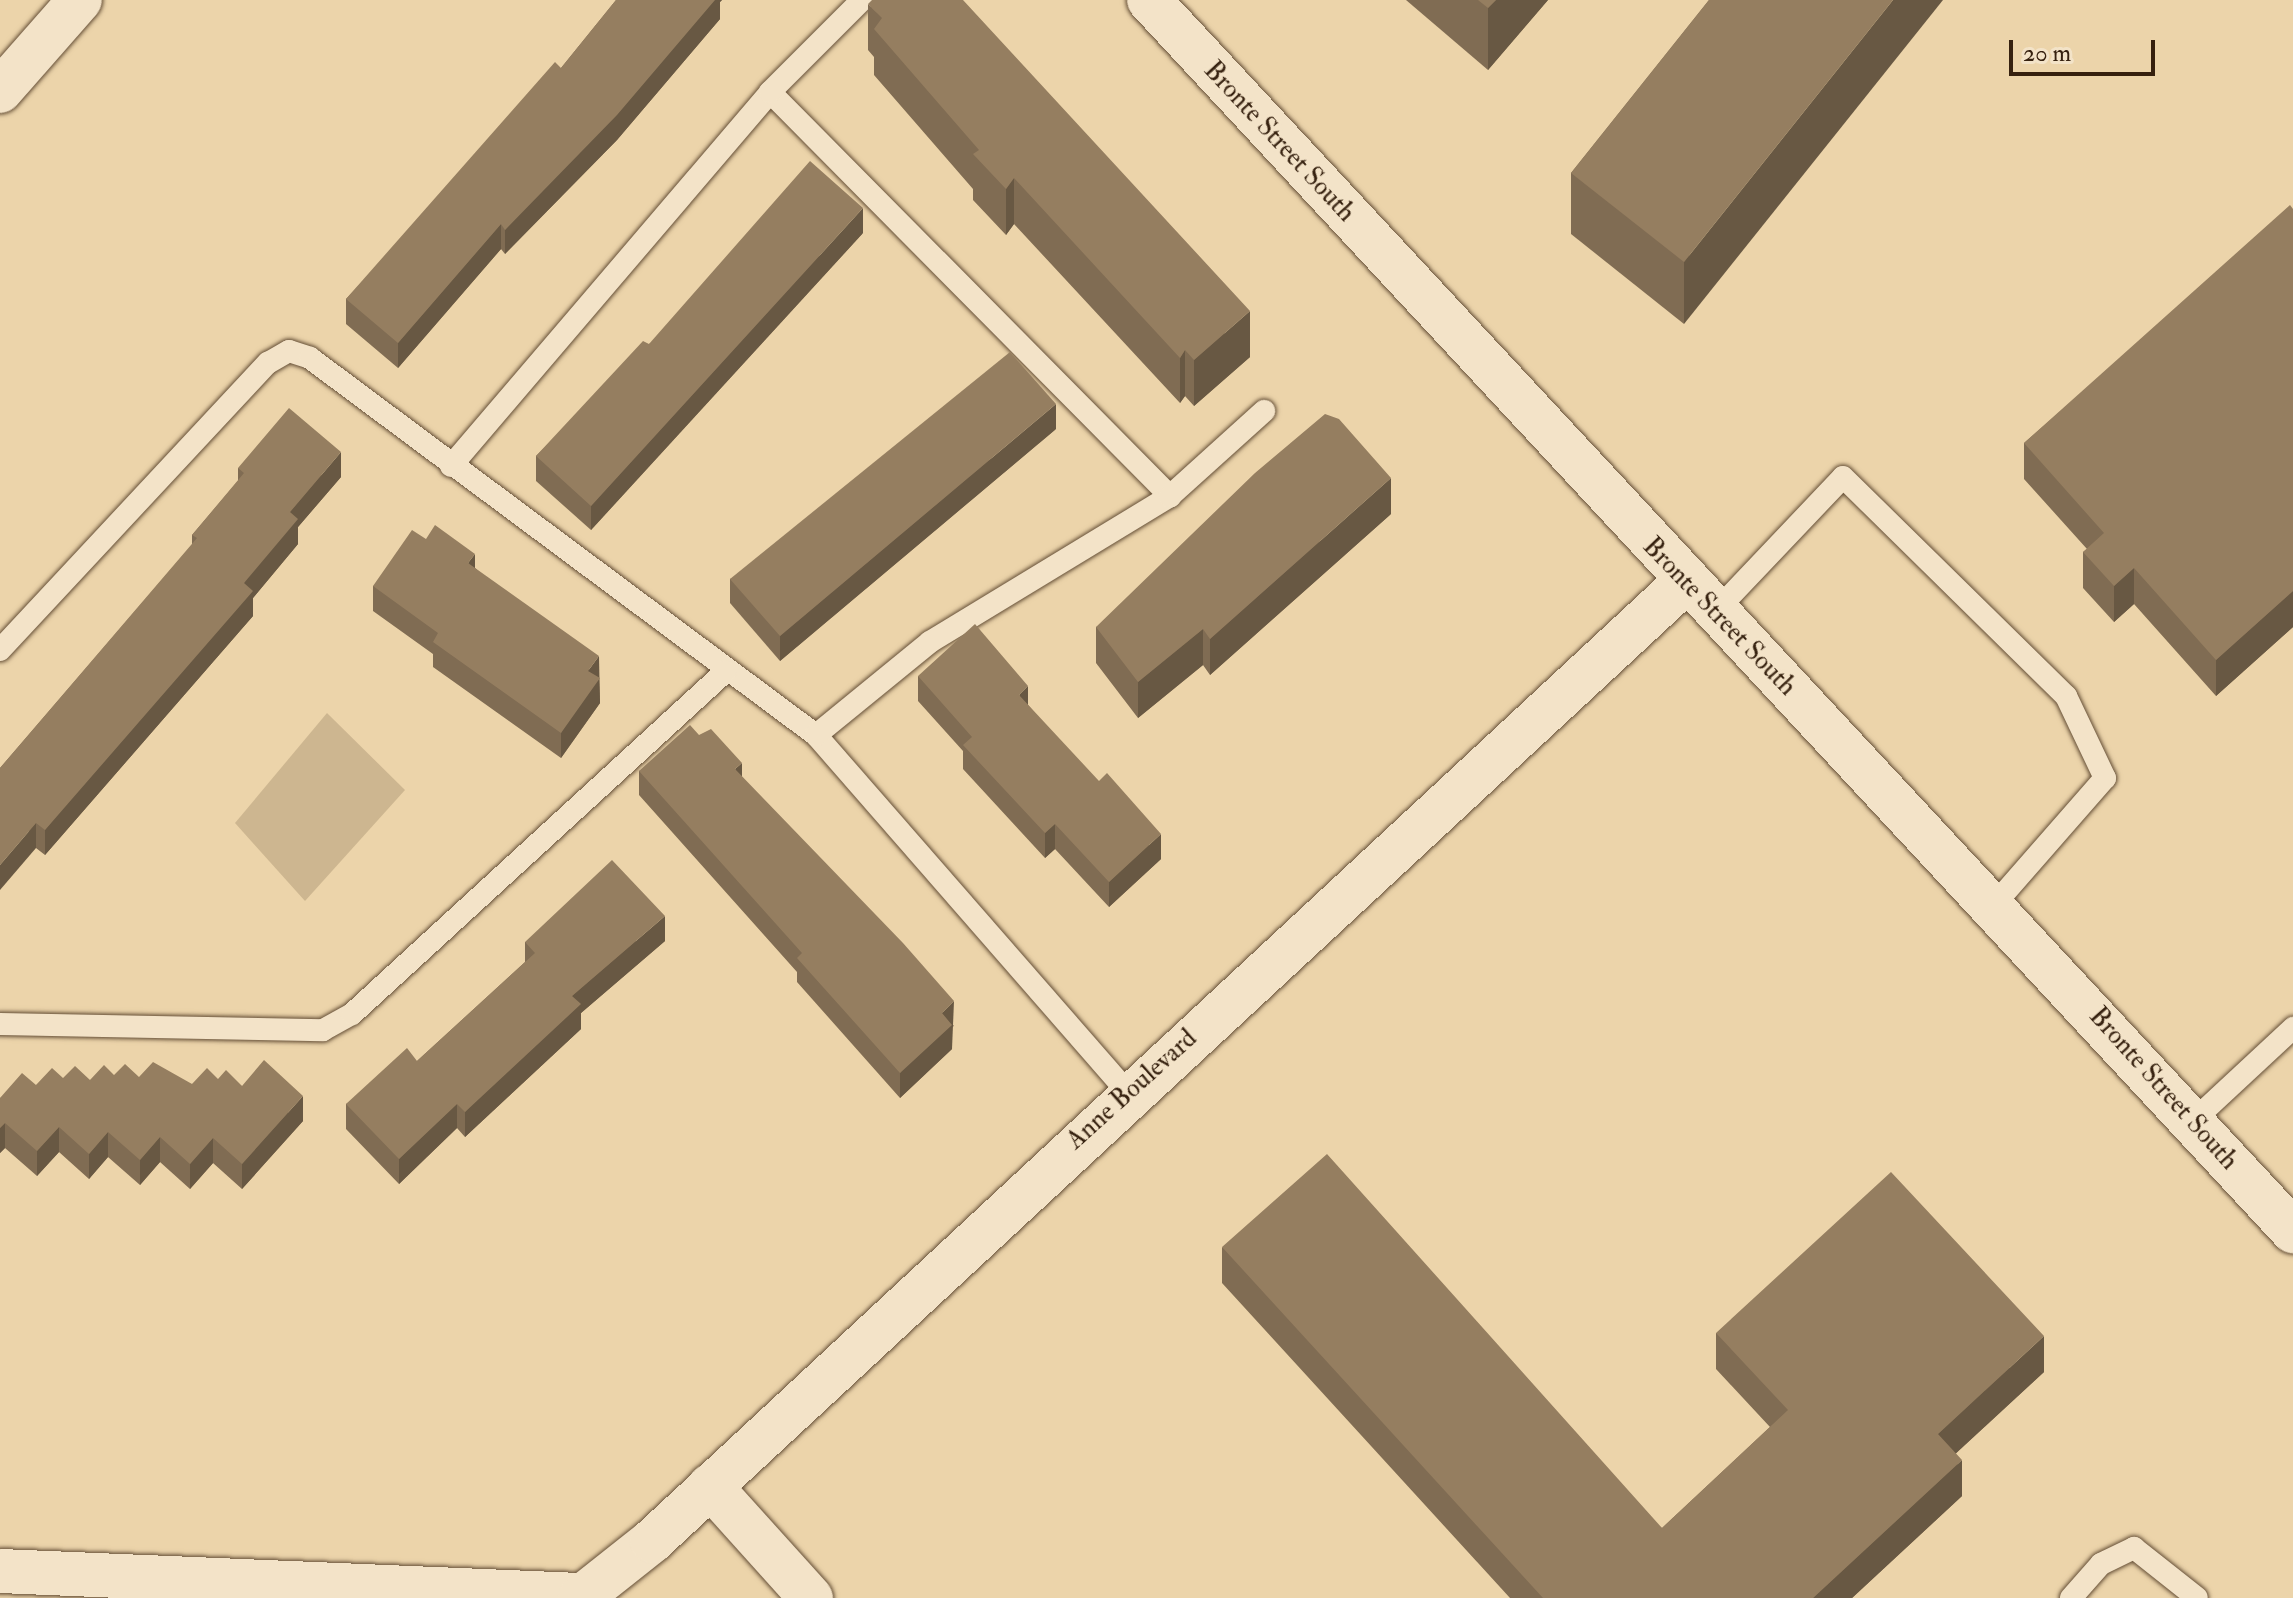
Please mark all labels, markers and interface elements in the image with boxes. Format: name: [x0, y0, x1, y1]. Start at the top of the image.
scale bar: [2013, 24, 2159, 74]
text: 20 m: [2023, 38, 2071, 69]
street label: Bronte Street South: [1197, 55, 1361, 229]
street label: Bronte Street South: [1636, 532, 1802, 702]
street label: Bronte Street South: [2082, 1001, 2244, 1177]
street label: Anne Boulevard: [1061, 1023, 1203, 1157]

